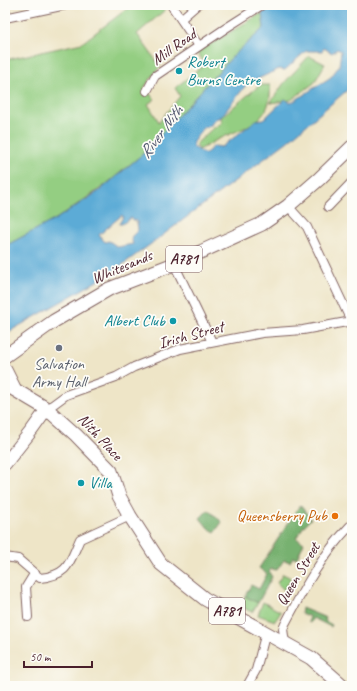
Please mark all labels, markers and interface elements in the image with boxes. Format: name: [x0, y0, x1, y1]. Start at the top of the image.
street label: Mill Road: [148, 23, 203, 70]
place label: Robert Burns Centre: [187, 52, 262, 90]
marker: Robert Burns Centre: [174, 66, 184, 76]
water label: River Nith: [135, 101, 188, 162]
street label: Whitesands: [89, 245, 157, 289]
road number: A781: [166, 246, 202, 272]
place label: Albert Club: [104, 311, 166, 331]
street label: Irish Street: [156, 316, 228, 353]
marker: Albert Club: [168, 316, 178, 326]
marker: Salvation Army Hall: [54, 343, 64, 353]
place label: Salvation Army Hall: [32, 354, 89, 392]
street label: Nith Place: [73, 409, 128, 466]
place label: Villa: [89, 473, 113, 493]
marker: Villa: [76, 478, 86, 488]
place label: Queensberry Pub: [237, 506, 328, 526]
marker: Queensberry Pub: [330, 511, 340, 521]
street label: Queen Street: [271, 537, 325, 609]
road number: A781: [209, 598, 245, 624]
scale bar: [24, 643, 92, 669]
text: 50 m: [30, 649, 52, 665]

